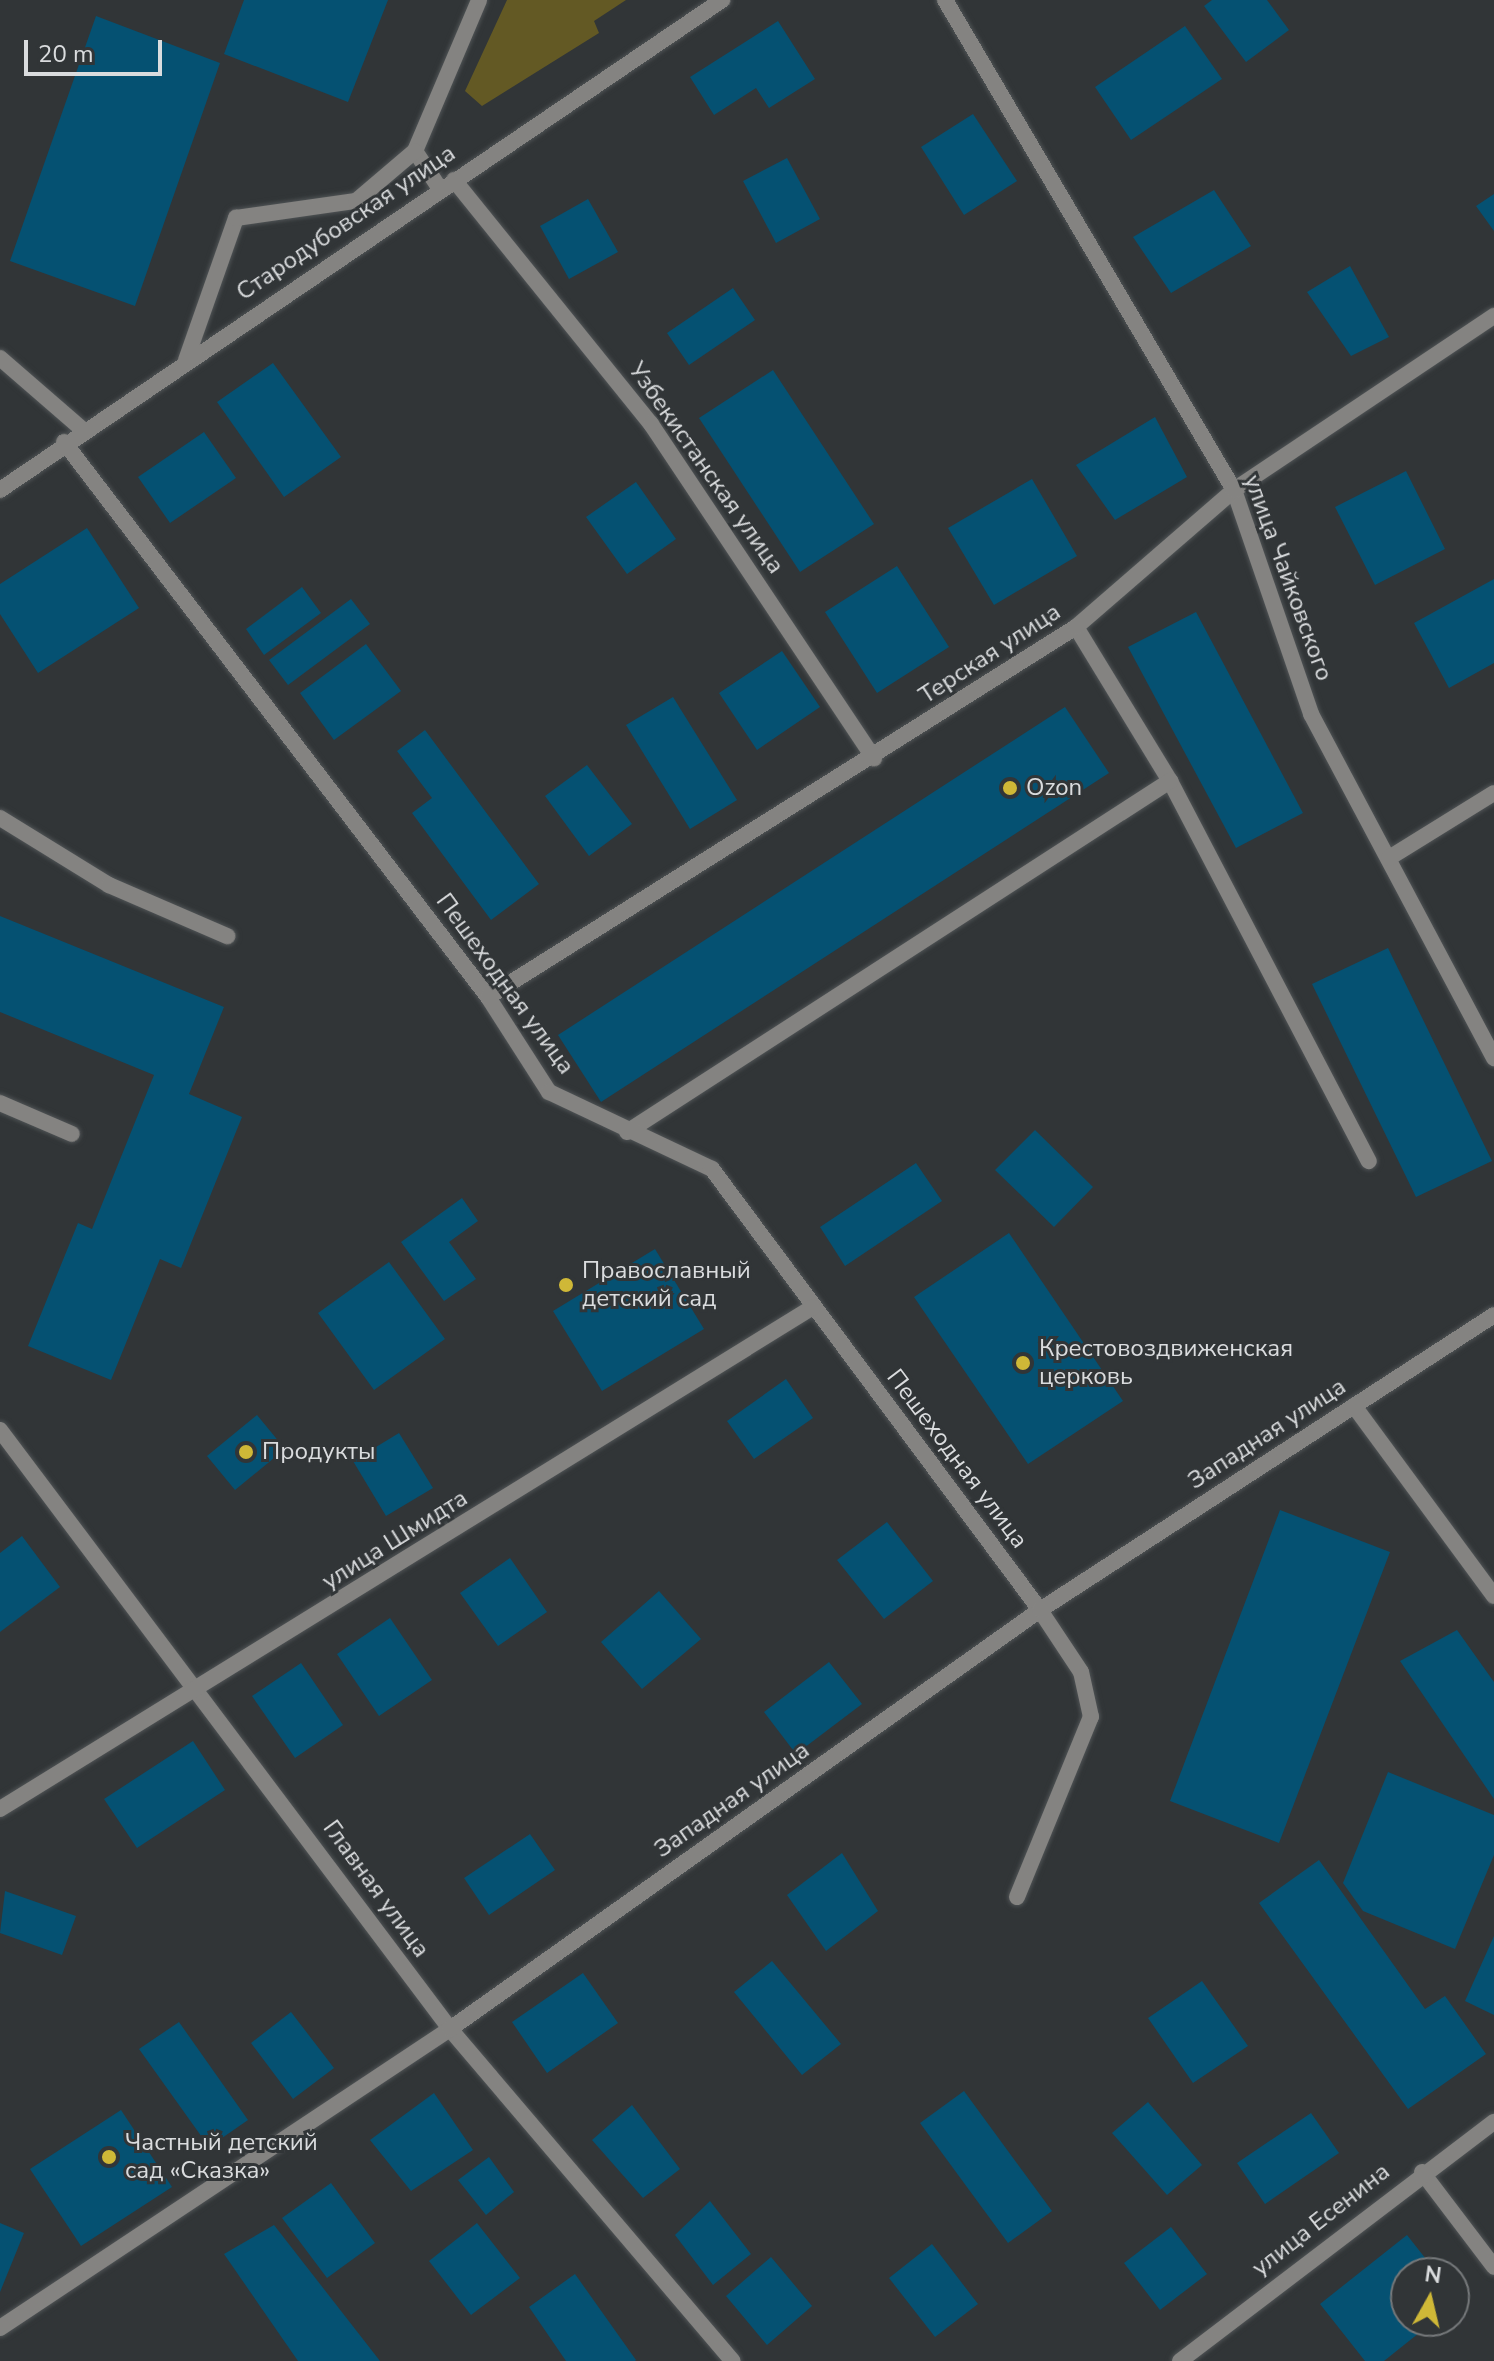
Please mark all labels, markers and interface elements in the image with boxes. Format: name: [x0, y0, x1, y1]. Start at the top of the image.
scale bar: [28, 24, 166, 74]
text: 20 m: [38, 38, 94, 70]
street label: Стародубовская улица: [231, 139, 461, 307]
street label: Узбекистанская улица: [622, 357, 790, 579]
street label: улица Чайковского: [1237, 471, 1339, 685]
street label: Терская улица: [914, 598, 1066, 710]
place label: Ozon: [1026, 774, 1082, 802]
marker: Ozon: [1001, 779, 1019, 797]
street label: Пешеходная улица: [430, 888, 580, 1080]
place label: Православный детский сад: [582, 1257, 751, 1313]
marker: Православный детский сад: [557, 1276, 575, 1294]
place label: Крестовоздвиженская церковь: [1039, 1335, 1293, 1391]
marker: Крестовоздвиженская церковь: [1014, 1354, 1032, 1372]
street label: Пешеходная улица: [880, 1364, 1034, 1554]
street label: Западная улица: [1183, 1372, 1351, 1496]
place label: Продукты: [262, 1438, 376, 1466]
marker: Продукты: [237, 1443, 255, 1461]
street label: улица Шмидта: [317, 1484, 473, 1596]
street label: Западная улица: [649, 1736, 815, 1864]
street label: Главная улица: [317, 1815, 435, 1963]
place label: Частный детский сад «Сказка»: [125, 2129, 318, 2185]
marker: Частный детский сад «Сказка»: [100, 2148, 118, 2166]
street label: улица Есенина: [1246, 2157, 1396, 2283]
north arrow: [1390, 2257, 1470, 2337]
text: N: [1423, 2259, 1443, 2291]

